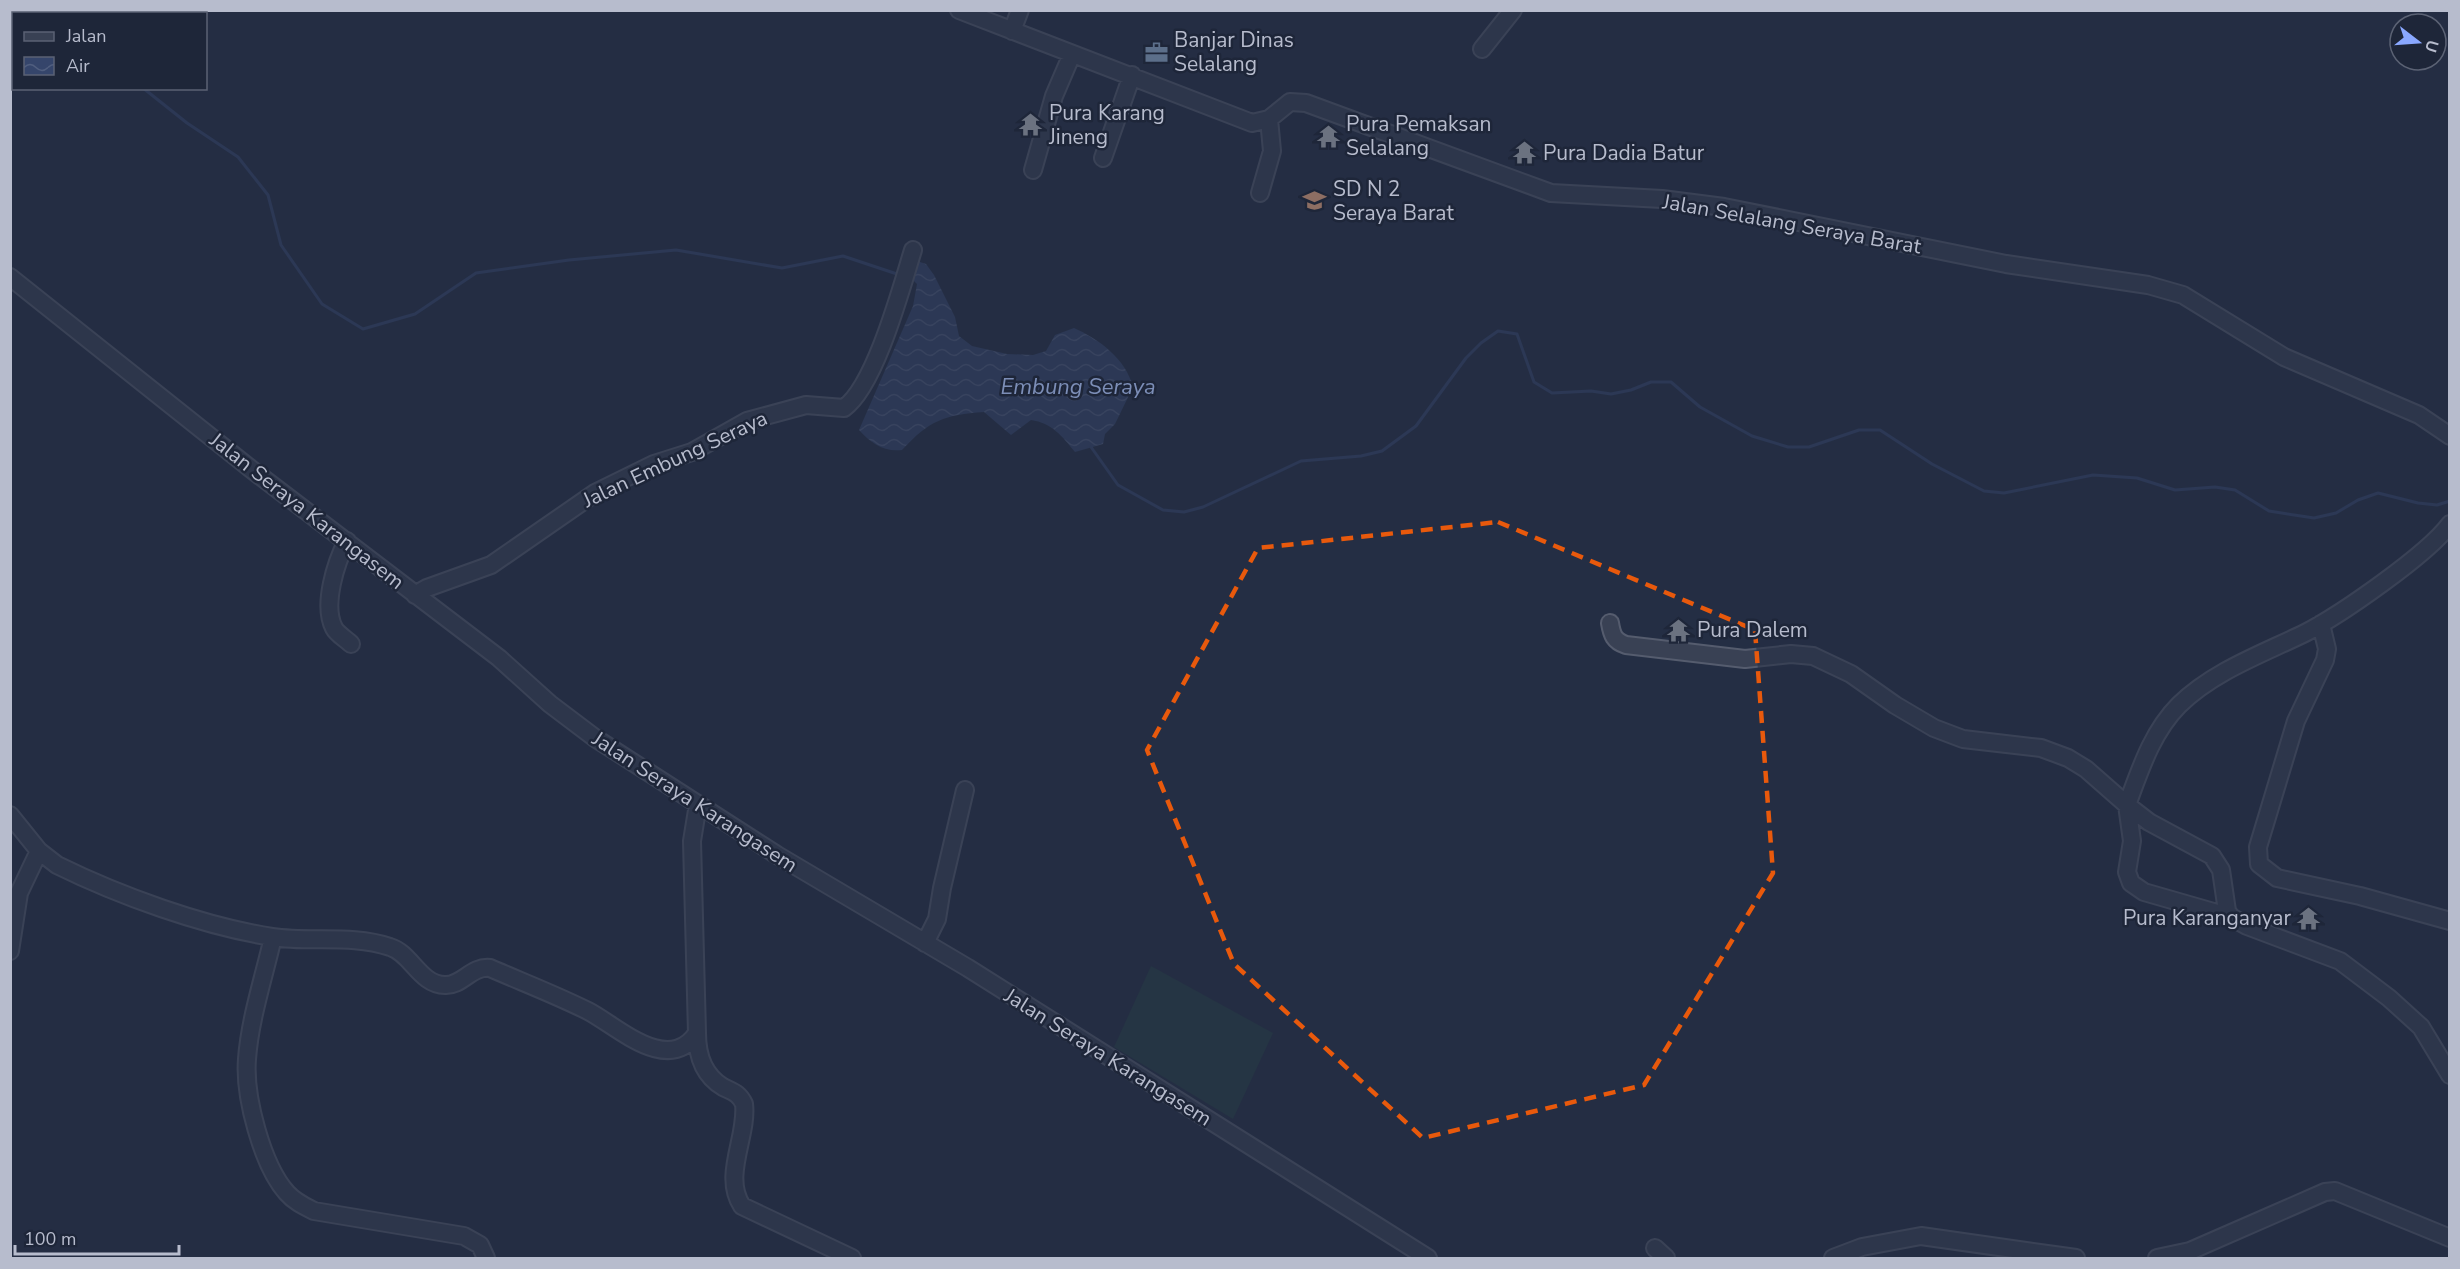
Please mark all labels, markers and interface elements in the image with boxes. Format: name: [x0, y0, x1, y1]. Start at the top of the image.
legend: [12, 12, 207, 90]
north arrow: [2388, 12, 2448, 72]
text: Jalan: [65, 24, 106, 48]
place label: Banjar Dinas Selalang: [1174, 26, 1294, 78]
text: U: [2419, 37, 2444, 55]
office icon: Banjar Dinas Selalang: [1143, 39, 1169, 65]
text: Air: [66, 54, 90, 78]
place label: Pura Karang Jineng: [1048, 99, 1165, 151]
place label: Pura Pemaksan Selalang: [1346, 110, 1491, 162]
temple icon: Pura Karang Jineng: [1018, 112, 1044, 138]
temple icon: Pura Pemaksan Selalang: [1315, 123, 1341, 149]
place label: Pura Dadia Batur: [1543, 139, 1705, 167]
temple icon: Pura Dadia Batur: [1512, 140, 1538, 166]
place label: SD N 2 Seraya Barat: [1333, 175, 1455, 227]
street label: Jalan Selalang Seraya Barat: [1660, 187, 1924, 261]
school or university icon: SD N 2 Seraya Barat: [1302, 188, 1328, 214]
water label: Embung Seraya: [1000, 372, 1156, 402]
street label: Jalan Embung Seraya: [577, 404, 772, 515]
street label: Jalan Seraya Karangasem: [203, 426, 410, 596]
place label: Pura Dalem: [1697, 616, 1808, 644]
temple icon: Pura Dalem: [1666, 617, 1692, 643]
street label: Jalan Seraya Karangasem: [586, 724, 803, 879]
place label: Pura Karanganyar: [2123, 904, 2291, 932]
temple icon: Pura Karanganyar: [2296, 905, 2322, 931]
street label: Jalan Seraya Karangasem: [998, 981, 1217, 1132]
scale bar: [15, 1218, 178, 1256]
text: 100 m: [24, 1227, 76, 1251]

